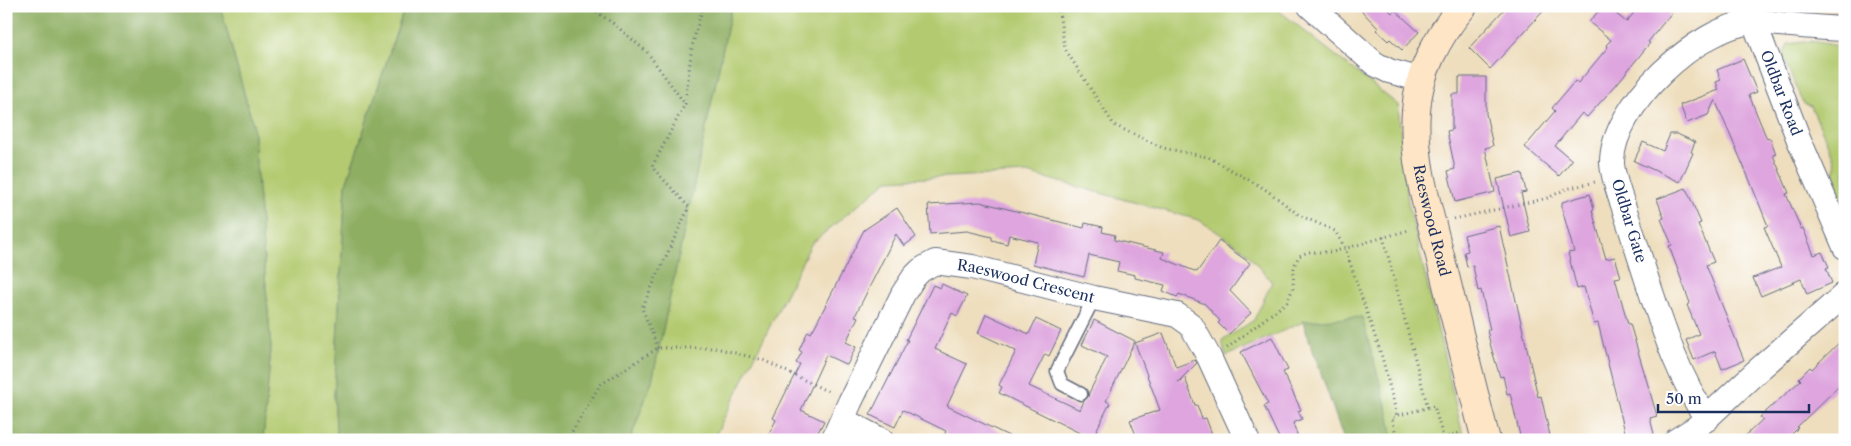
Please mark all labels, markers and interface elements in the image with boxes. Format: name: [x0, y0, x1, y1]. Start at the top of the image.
street label: Oldbar Road: [1757, 47, 1806, 138]
street label: Raeswood Road: [1410, 163, 1455, 278]
street label: Oldbar Gate: [1608, 177, 1651, 265]
street label: Raeswood Crescent: [956, 255, 1097, 307]
scale bar: [1658, 381, 1810, 413]
text: 50 m: [1666, 389, 1702, 408]

